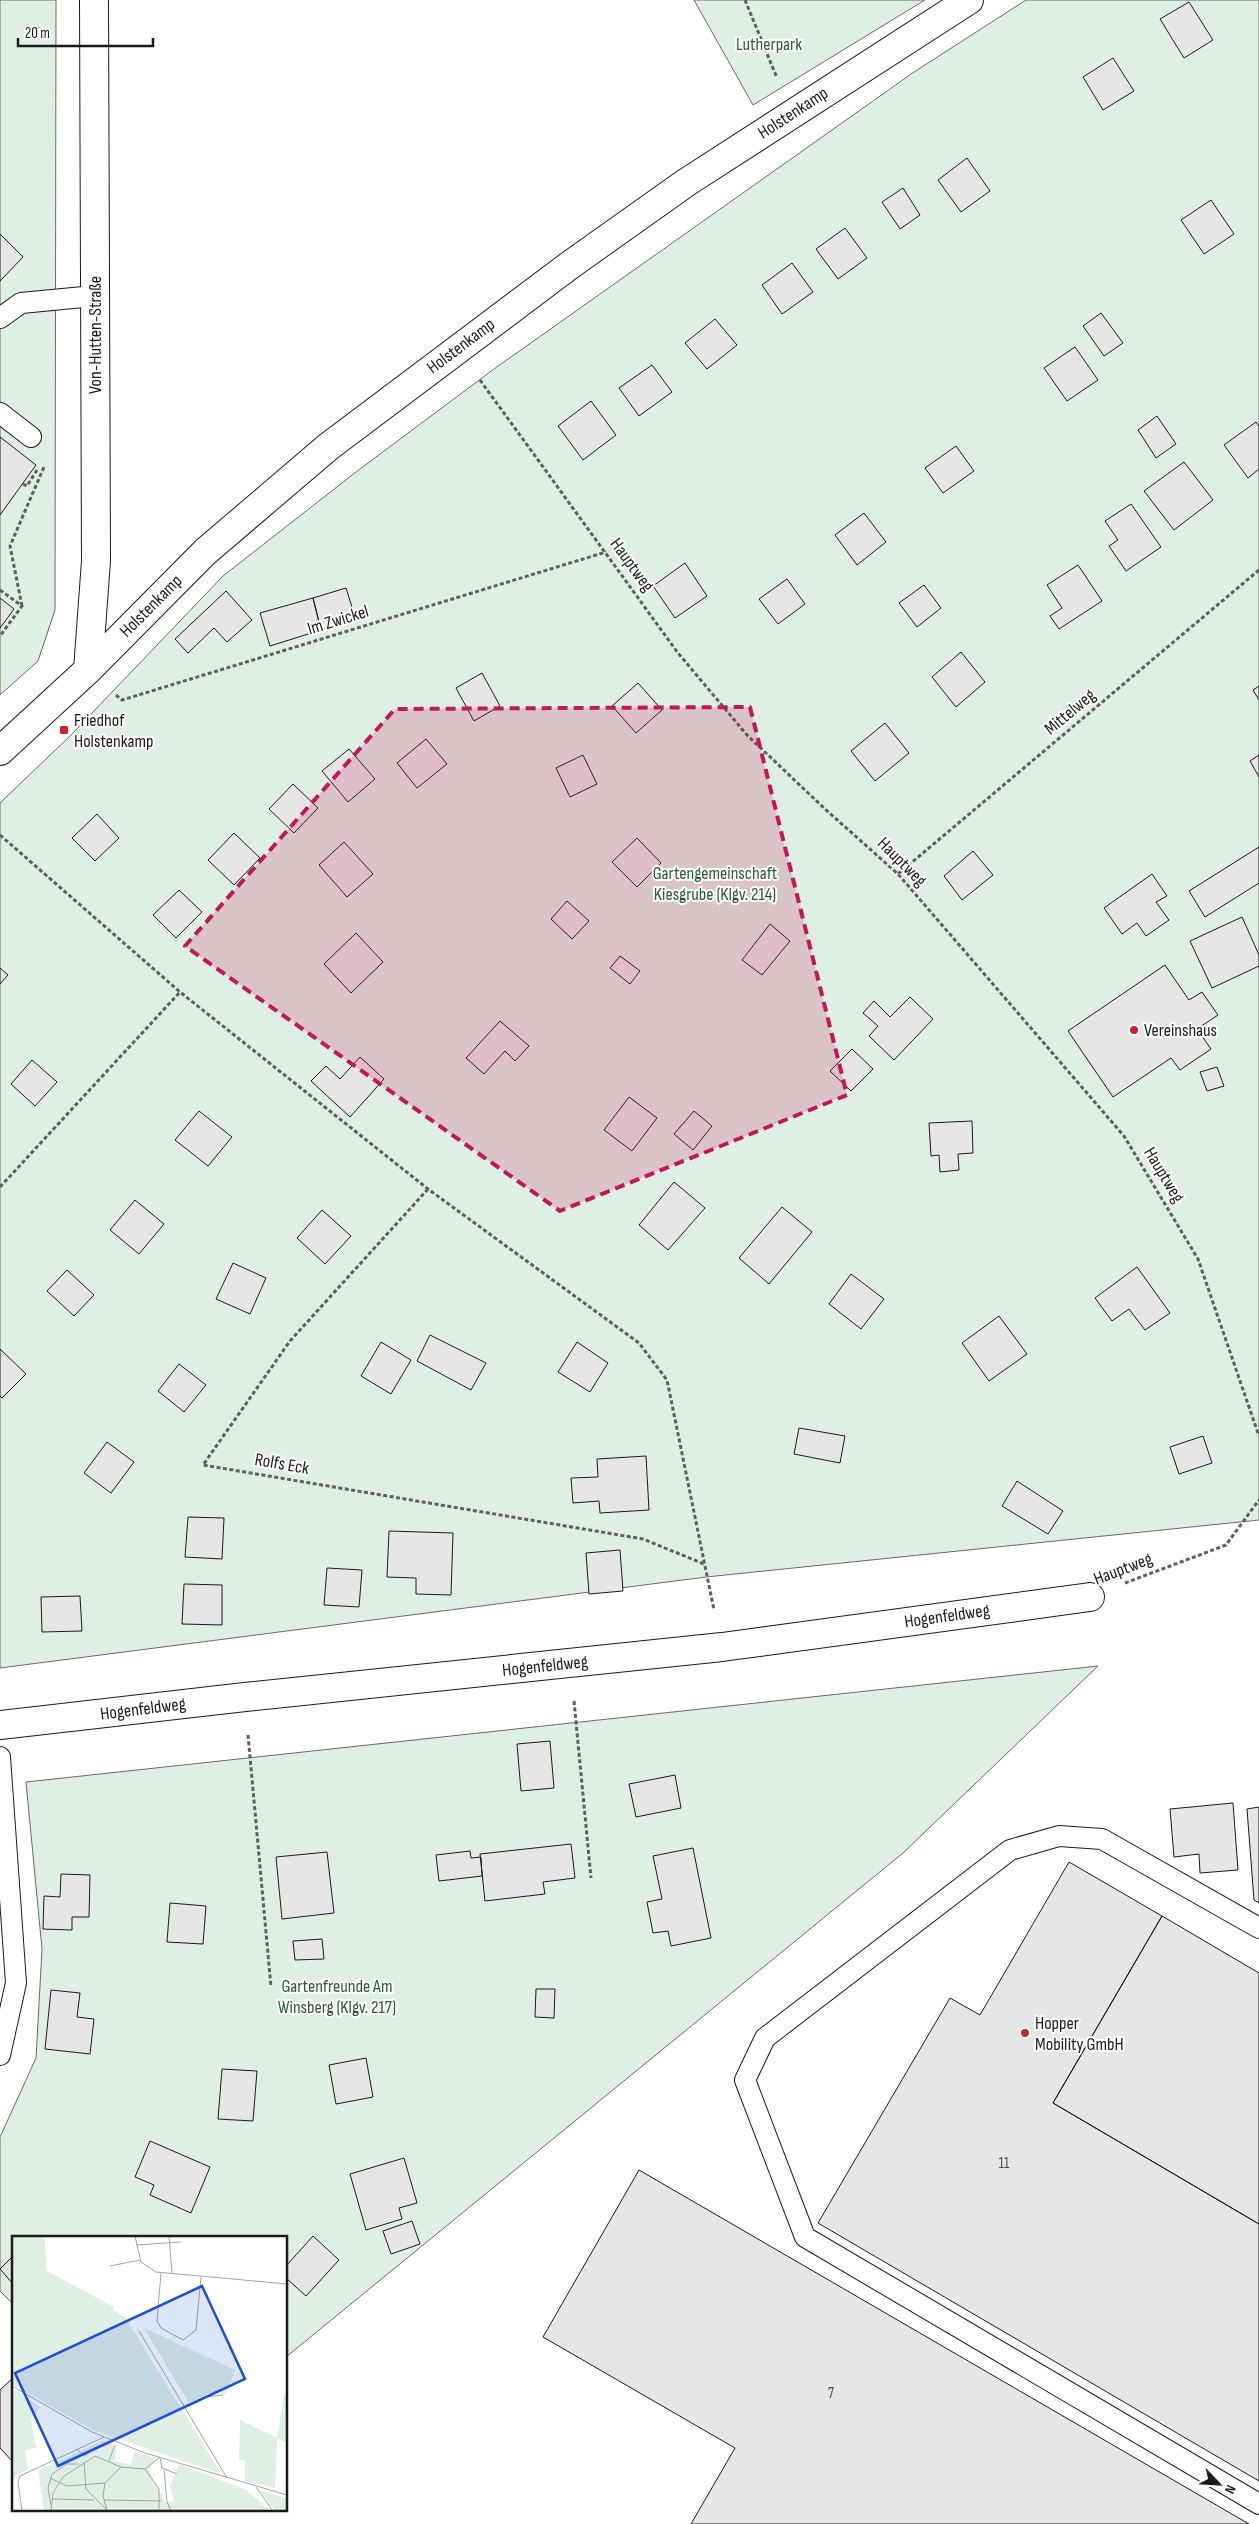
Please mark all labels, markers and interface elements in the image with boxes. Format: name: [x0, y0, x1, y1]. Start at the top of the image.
scale bar: [18, 15, 152, 47]
text: 20 m: [25, 24, 50, 43]
park label: Lutherpark: [736, 34, 802, 55]
street label: Holstenkamp: [754, 83, 832, 143]
street label: Von-Hutten-Straße: [85, 276, 106, 394]
street label: Holstenkamp: [423, 314, 499, 378]
street label: Hauptweg: [606, 534, 658, 596]
street label: Holstenkamp: [115, 570, 187, 642]
street label: Im Zwickel: [305, 601, 371, 639]
street label: Mittelweg: [1040, 685, 1100, 739]
place label: Friedhof Holstenkamp: [74, 710, 154, 752]
marker: Friedhof Holstenkamp: [58, 724, 70, 736]
street label: Hauptweg: [873, 833, 931, 891]
park label: Gartengemeinschaft Kiesgrube (Klgv. 214): [653, 863, 778, 905]
place label: Vereinshaus: [1144, 1020, 1217, 1041]
marker: Vereinshaus: [1128, 1024, 1140, 1036]
street label: Hauptweg: [1139, 1143, 1189, 1207]
street label: Rolfs Eck: [253, 1449, 311, 1479]
street label: Hauptweg: [1091, 1548, 1155, 1590]
street label: Hogenfeldweg: [903, 1600, 991, 1632]
street label: Hogenfeldweg: [501, 1651, 589, 1681]
street label: Hogenfeldweg: [99, 1693, 187, 1725]
park label: Gartenfreunde Am Winsberg (Klgv. 217): [278, 1976, 396, 2018]
place label: Hopper Mobility GmbH: [1035, 2013, 1124, 2055]
marker: Hopper Mobility GmbH: [1019, 2027, 1031, 2039]
house number: 11: [999, 2154, 1010, 2173]
inset map: [12, 2236, 288, 2512]
house number: 7: [828, 2384, 834, 2403]
north arrow: [1194, 2459, 1244, 2509]
text: N: [1221, 2482, 1240, 2496]

